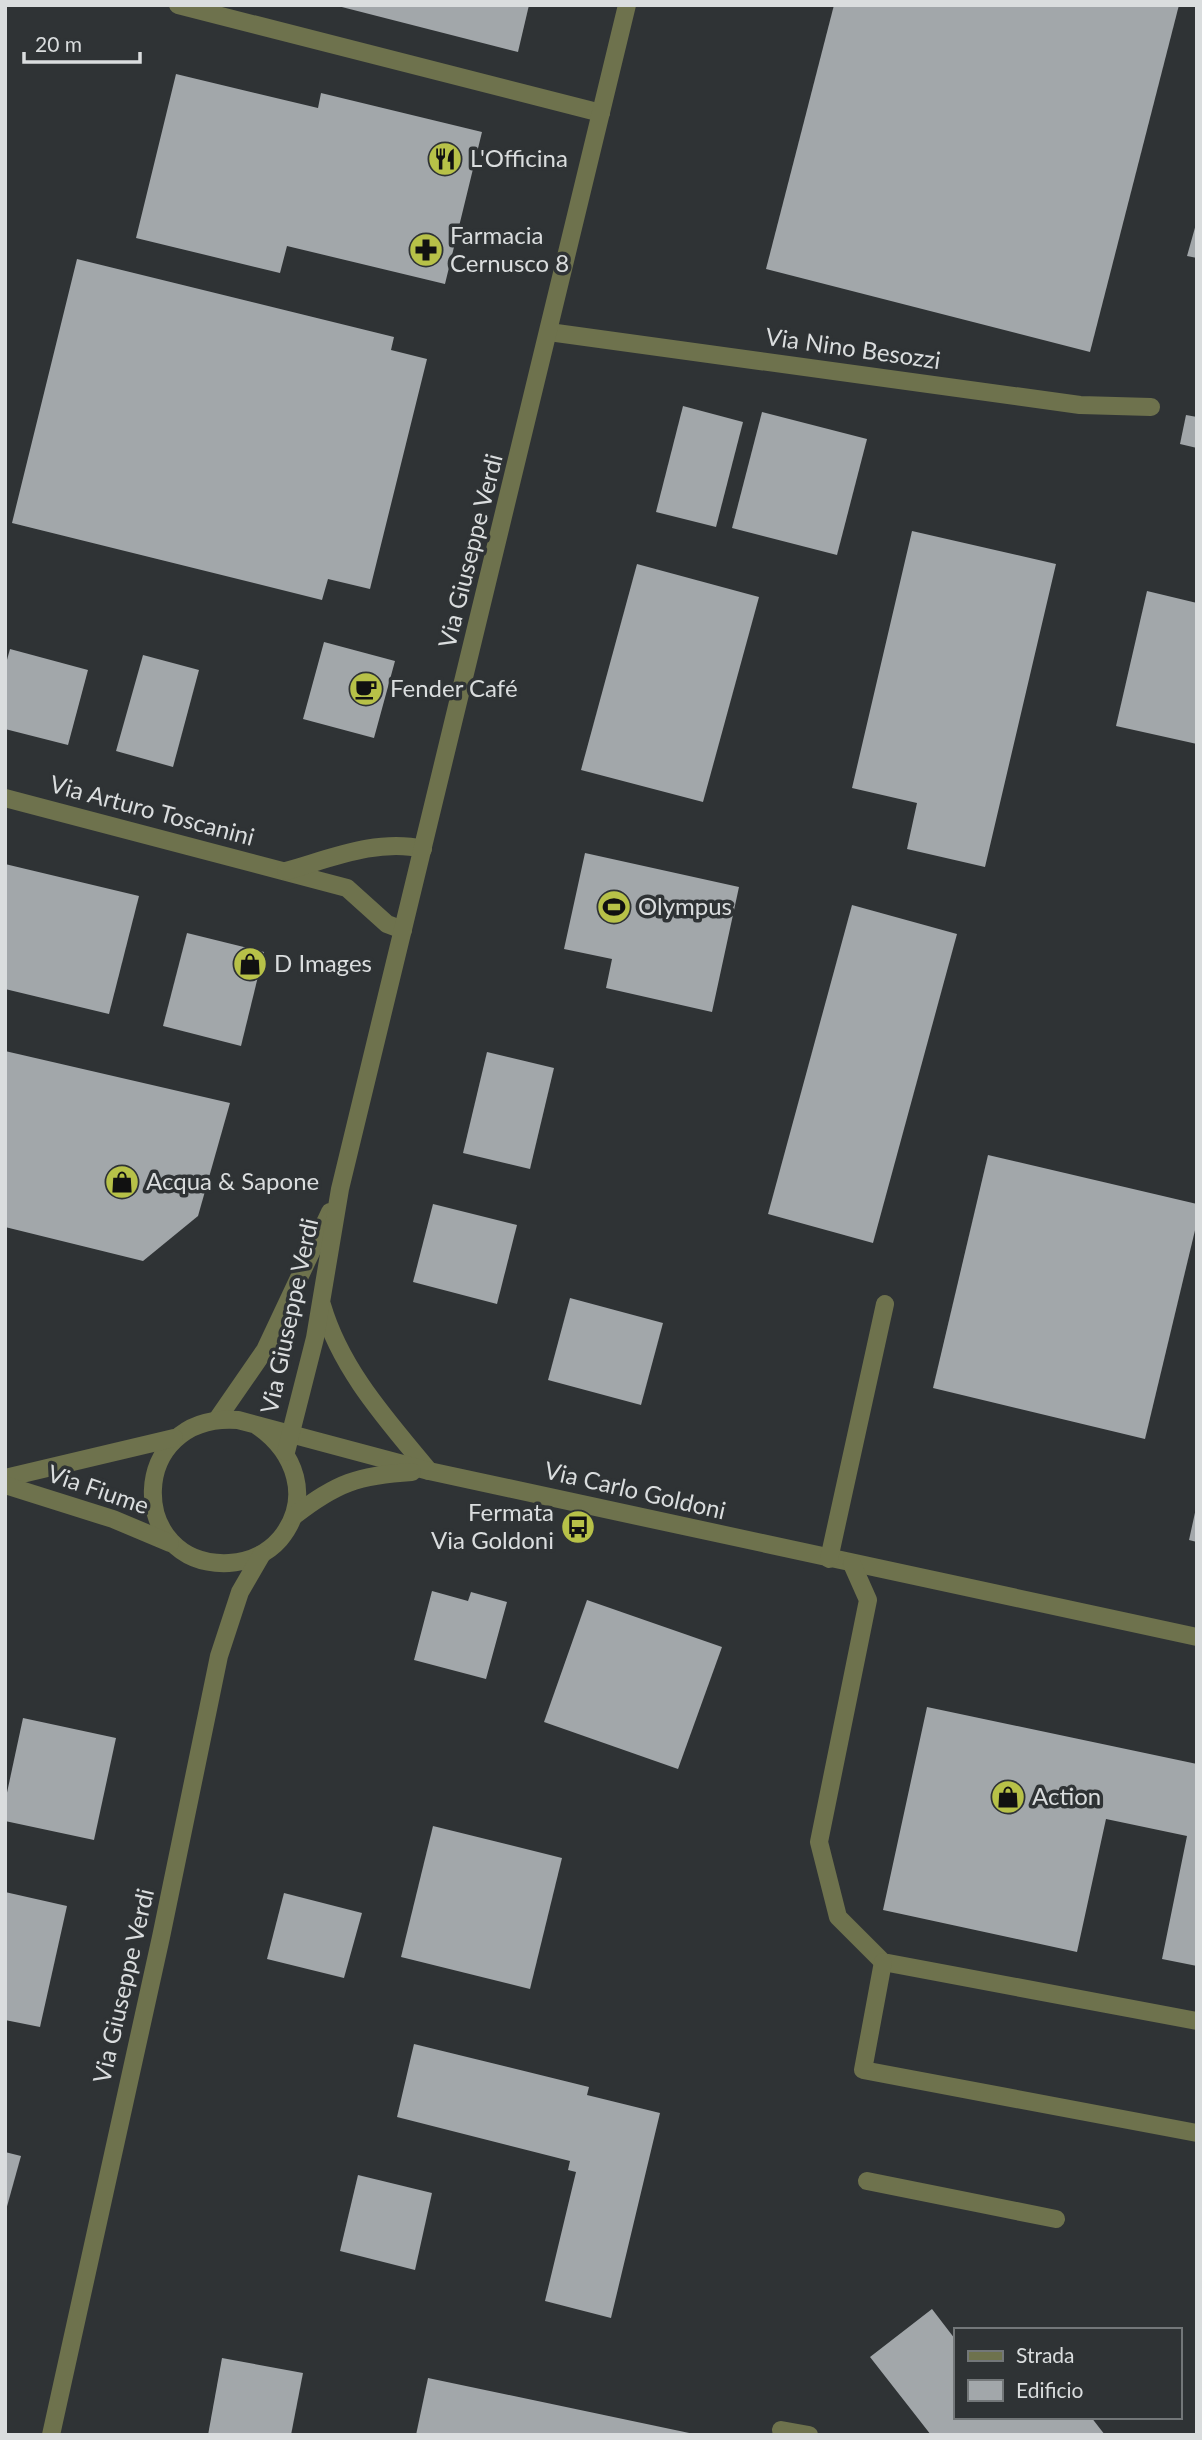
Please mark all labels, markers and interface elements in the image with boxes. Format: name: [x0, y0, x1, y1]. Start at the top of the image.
scale bar: [24, 21, 140, 65]
text: 20 m: [35, 31, 82, 56]
restaurant icon: L'Officina: [426, 140, 464, 178]
place label: L'Officina: [470, 143, 568, 172]
place label: Farmacia Cernusco 8: [450, 220, 569, 277]
pharmacy icon: Farmacia Cernusco 8: [407, 231, 445, 269]
street label: Via Nino Besozzi: [764, 321, 943, 374]
street label: Via Giuseppe Verdi: [431, 451, 508, 651]
cafe icon: Fender Café: [347, 670, 385, 708]
place label: Fender Café: [390, 673, 518, 702]
street label: Via Arturo Toscanini: [47, 768, 258, 851]
sports icon: Olympus: [595, 888, 633, 926]
place label: Olympus: [638, 891, 732, 920]
shop icon: D Images: [231, 945, 269, 983]
place label: D Images: [274, 948, 372, 977]
shop icon: Acqua & Sapone: [103, 1163, 141, 1201]
place label: Acqua & Sapone: [146, 1166, 319, 1195]
street label: Via Giuseppe Verdi: [254, 1215, 323, 1416]
street label: Via Carlo Goldoni: [542, 1455, 729, 1524]
street label: Via Fiume: [44, 1458, 153, 1519]
place label: Fermata Via Goldoni: [431, 1497, 554, 1554]
bus stop icon: Fermata Via Goldoni: [559, 1508, 597, 1546]
shop icon: Action: [989, 1778, 1027, 1816]
place label: Action: [1032, 1781, 1101, 1810]
street label: Via Giuseppe Verdi: [86, 1885, 159, 2086]
legend: [954, 2328, 1181, 2419]
text: Strada: [1016, 2342, 1075, 2367]
text: Edificio: [1016, 2377, 1084, 2402]

